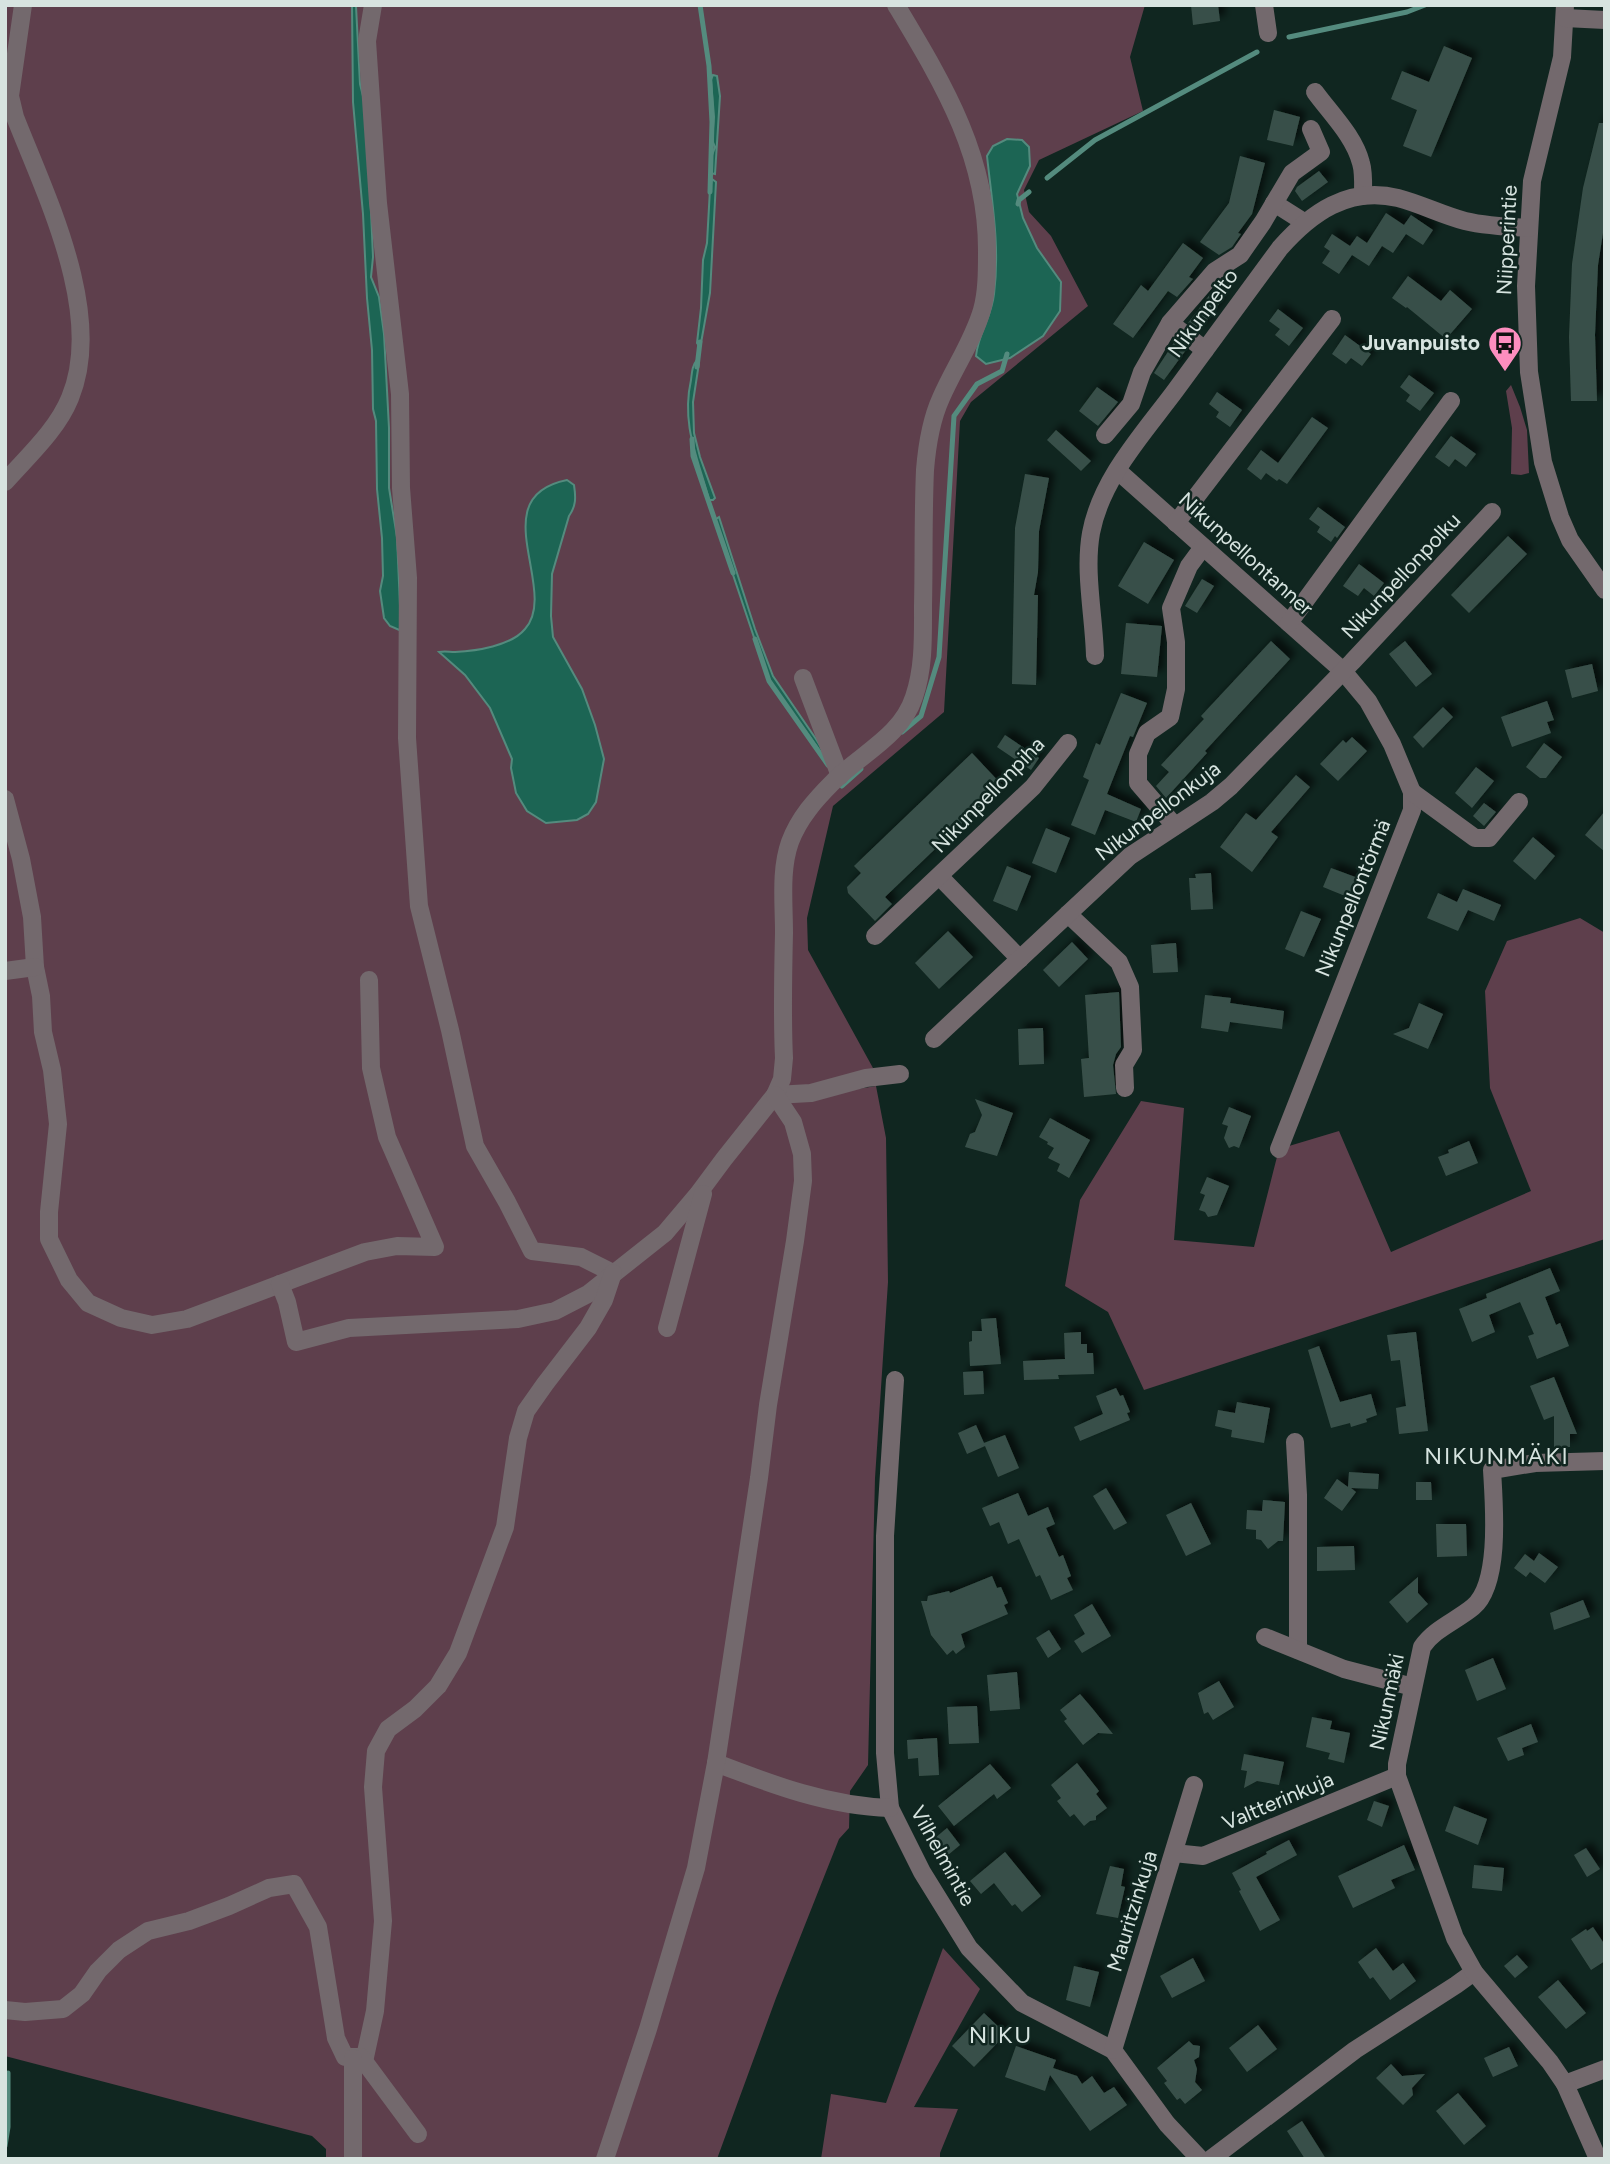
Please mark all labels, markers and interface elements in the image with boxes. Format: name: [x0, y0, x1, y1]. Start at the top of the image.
street label: Niipperintie: [1491, 184, 1522, 296]
street label: Nikunpelto: [1162, 264, 1243, 362]
bus stop icon: Juvanpuisto: [1486, 324, 1524, 373]
place label: Juvanpuisto: [1362, 330, 1480, 355]
street label: Nikunpellontanner: [1174, 487, 1319, 621]
street label: Nikunpellonpolku: [1336, 508, 1465, 644]
street label: Nikunpellonpiha: [926, 731, 1049, 858]
street label: Nikunpellonkuja: [1090, 755, 1225, 866]
street label: Nikunpellontörmä: [1310, 815, 1395, 980]
district label: NIKUNMÄKI: [1424, 1442, 1570, 1470]
street label: Nikunmäki: [1364, 1651, 1409, 1753]
street label: Valtterinkuja: [1218, 1766, 1337, 1835]
street label: Vilhelmintie: [906, 1801, 981, 1910]
street label: Mauritzinkuja: [1101, 1847, 1162, 1974]
district label: NIKU: [969, 2020, 1033, 2049]

